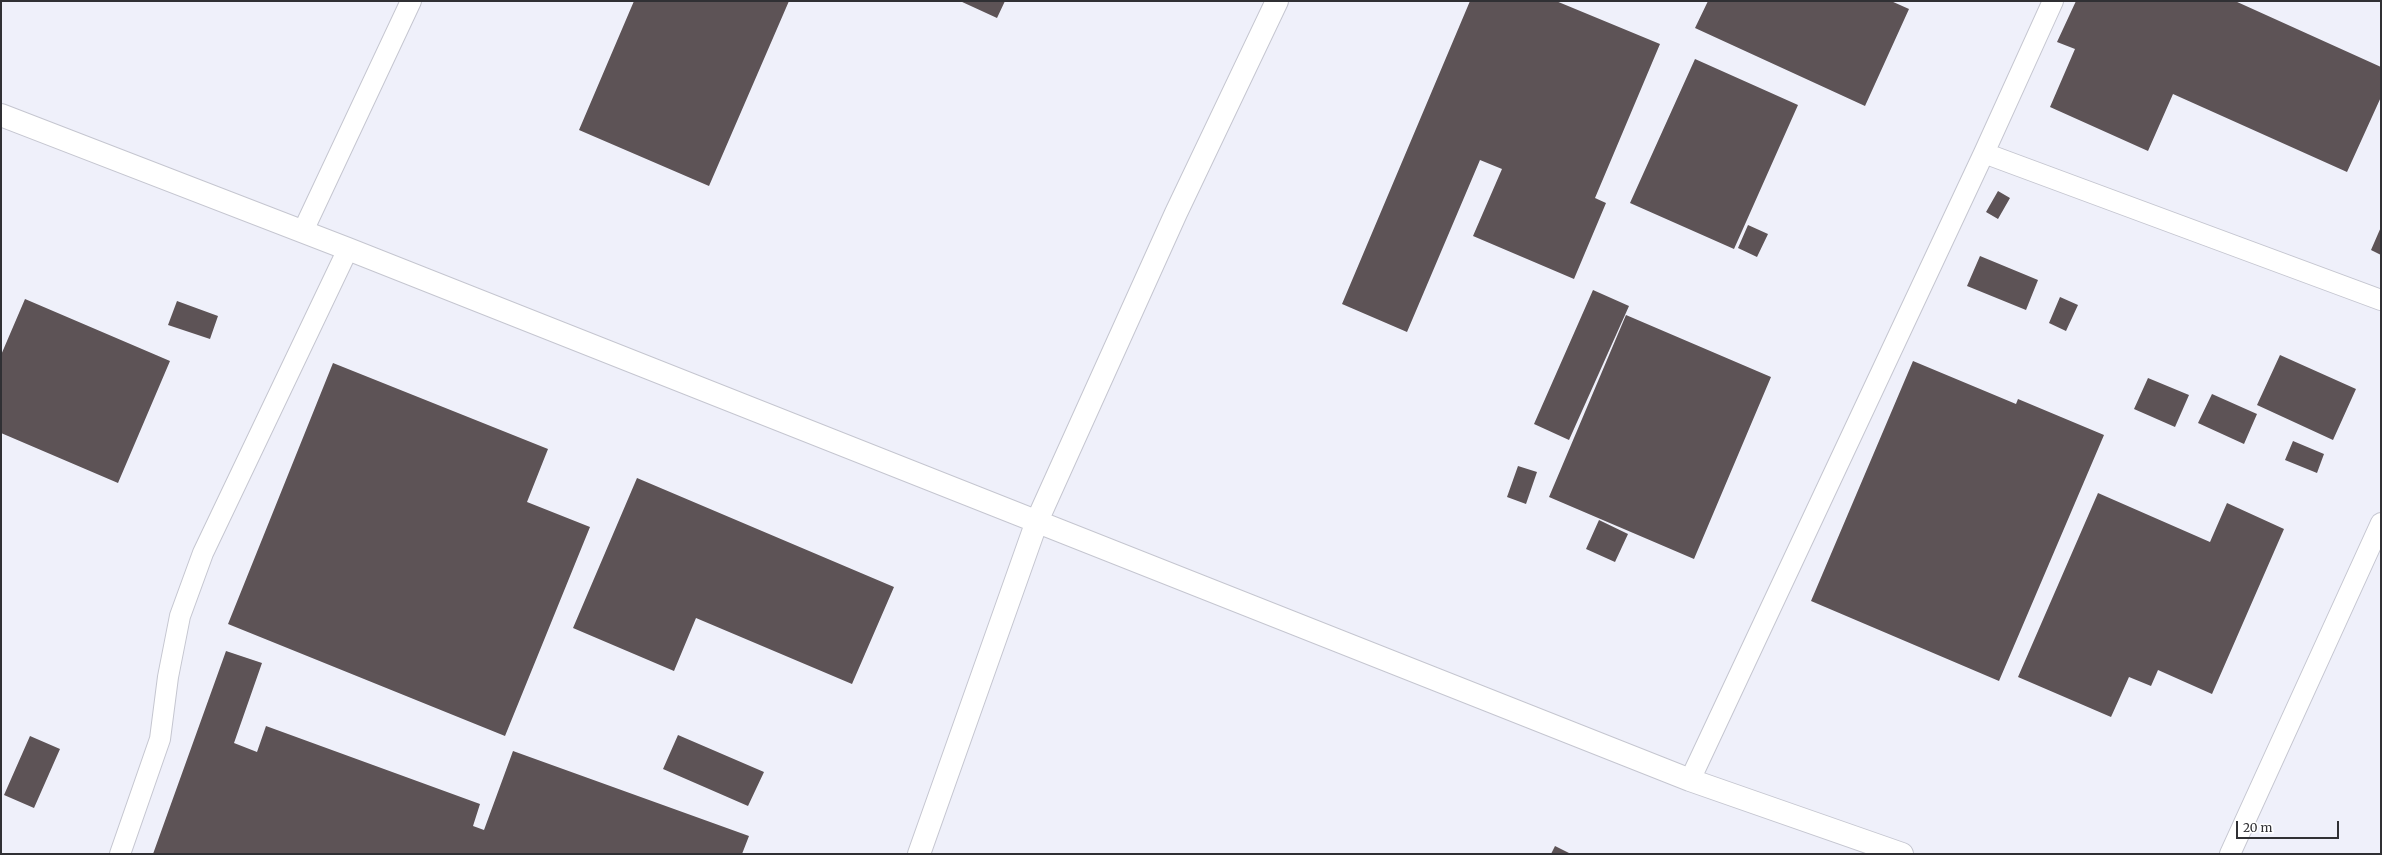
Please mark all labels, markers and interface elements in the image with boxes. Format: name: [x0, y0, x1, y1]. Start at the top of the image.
scale bar: [2238, 813, 2341, 839]
text: 20 m: [2243, 820, 2272, 835]

